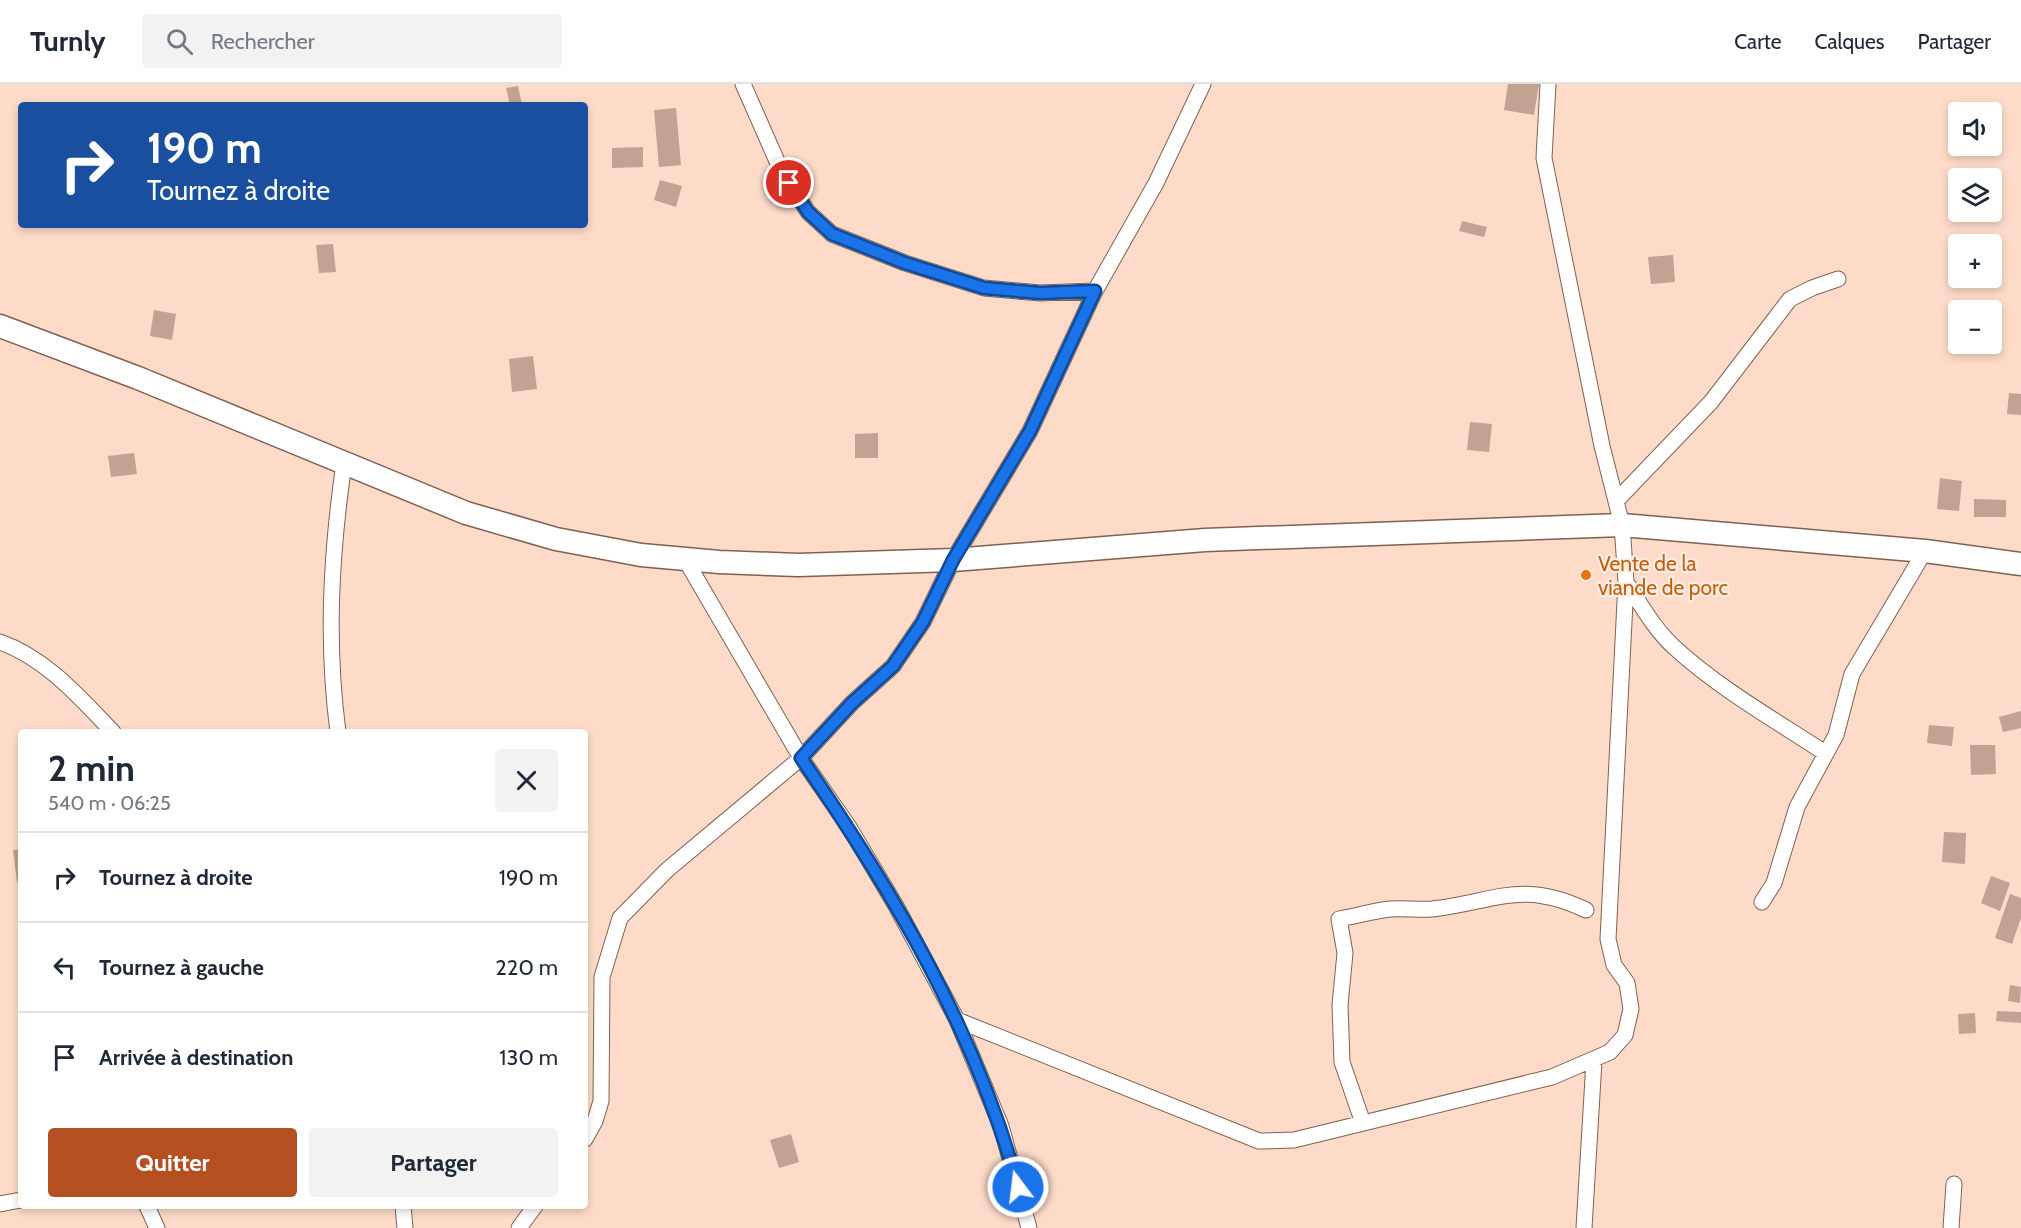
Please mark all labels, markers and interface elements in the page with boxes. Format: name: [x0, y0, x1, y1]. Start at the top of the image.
search box: [142, 14, 562, 68]
text: Turnly: [30, 24, 106, 58]
icon: search: [163, 25, 196, 58]
text: Rechercher: [211, 28, 315, 55]
text: Carte: [1734, 29, 1782, 54]
text: Calques: [1815, 29, 1885, 54]
text: Partager: [1918, 29, 1991, 54]
map controls: [1948, 102, 2002, 354]
button: sound: [1948, 102, 2002, 156]
text: 190 m: [147, 122, 262, 174]
icon: right: [48, 126, 126, 204]
pin: [763, 157, 814, 208]
icon: arrive: [772, 166, 805, 199]
button: layers: [1948, 168, 2002, 222]
text: Tournez à droite: [147, 174, 330, 207]
button: +: [1948, 234, 2002, 288]
button: −: [1948, 300, 2002, 354]
place label: Vente de la viande de porc: [1598, 551, 1728, 600]
marker: Vente de la viande de porc: [1579, 568, 1593, 582]
text: 2 min: [48, 746, 135, 790]
button: close: [495, 749, 558, 812]
text: 540 m · 06:25: [48, 791, 171, 815]
icon: right: [48, 861, 81, 894]
text: Tournez à droite: [99, 864, 253, 891]
text: 190 m: [499, 864, 558, 891]
icon: left: [48, 951, 81, 984]
text: Tournez à gauche: [99, 954, 264, 981]
text: 220 m: [495, 954, 558, 981]
icon: arrive: [48, 1041, 81, 1074]
text: Arrivée à destination: [99, 1044, 293, 1071]
text: 130 m: [499, 1044, 558, 1071]
button: Quitter: [48, 1128, 297, 1197]
button: Partager: [309, 1128, 558, 1197]
position arrow: [986, 1155, 1050, 1219]

